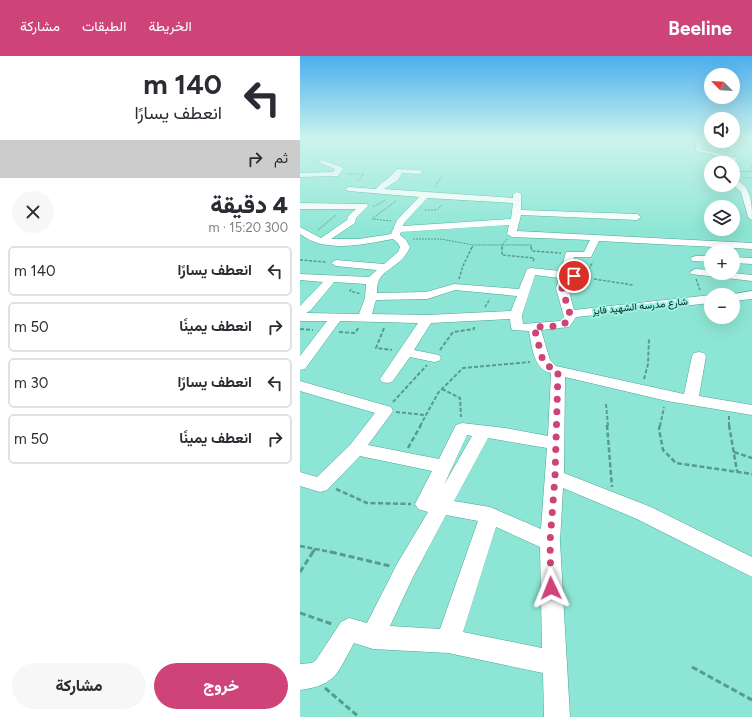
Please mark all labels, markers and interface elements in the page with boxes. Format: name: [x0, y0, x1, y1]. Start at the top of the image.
text: Beeline: [668, 17, 732, 40]
text: مشاركة: [20, 18, 60, 35]
text: الطبقات: [82, 18, 126, 35]
text: الخريطة: [148, 18, 192, 35]
text: 140 m: [143, 67, 222, 101]
north arrow: [704, 68, 740, 104]
map controls: [704, 68, 740, 324]
icon: left: [236, 72, 288, 124]
text: انعطف يسارًا: [134, 102, 222, 124]
button: sound: [704, 112, 740, 148]
icon: right: [244, 148, 266, 170]
text: ثم: [274, 149, 288, 167]
button: search: [704, 156, 740, 192]
text: 4 دقيقة: [210, 190, 288, 219]
button: close: [12, 191, 54, 233]
button: layers: [704, 200, 740, 236]
text: 300 m · 15:20: [209, 220, 288, 235]
button: +: [704, 244, 740, 280]
pin: [557, 259, 591, 293]
icon: left: [264, 260, 286, 282]
text: انعطف يسارًا: [177, 261, 252, 279]
text: 140 m: [14, 262, 56, 280]
icon: arrive: [563, 265, 585, 287]
button: −: [704, 288, 740, 324]
street label: شارع مدرسه الشهيد فايز: [591, 295, 689, 318]
icon: right: [264, 316, 286, 338]
text: انعطف يمينًا: [179, 317, 252, 335]
text: 50 m: [14, 318, 49, 336]
icon: left: [264, 372, 286, 394]
text: انعطف يسارًا: [177, 373, 252, 391]
text: 30 m: [14, 374, 48, 392]
icon: right: [264, 428, 286, 450]
text: انعطف يمينًا: [179, 429, 252, 447]
text: 50 m: [14, 430, 49, 448]
position arrow: [530, 567, 572, 609]
button: مشاركة: [12, 663, 146, 709]
button: خروج: [154, 663, 288, 709]

